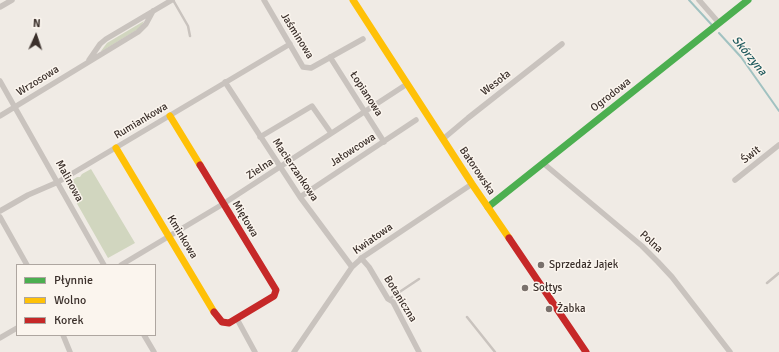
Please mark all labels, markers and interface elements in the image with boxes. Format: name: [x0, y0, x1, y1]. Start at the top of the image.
street label: Jaśminowa: [278, 11, 316, 61]
north arrow: [16, 16, 56, 56]
text: N: [32, 17, 41, 30]
water label: Skórzyna: [729, 33, 769, 79]
street label: Wrzosowa: [14, 63, 62, 99]
street label: Wesoła: [478, 67, 514, 99]
street label: Łopianowa: [347, 69, 385, 119]
street label: Ogrodowa: [588, 75, 634, 115]
street label: Rumiankowa: [112, 100, 170, 142]
street label: Jałowcowa: [328, 130, 378, 170]
street label: Macierzankowa: [269, 136, 321, 204]
street label: Świt: [739, 143, 763, 167]
street label: Batorowska: [456, 145, 498, 197]
street label: Zielna: [244, 155, 276, 183]
street label: Malinowa: [52, 158, 86, 204]
street label: Miętowa: [229, 198, 261, 240]
street label: Kminkowa: [164, 213, 200, 261]
street label: Kwiatowa: [351, 221, 395, 257]
street label: Polna: [637, 228, 665, 256]
place label: Sprzedaż Jajek: [549, 258, 618, 272]
marker: Sprzedaż Jajek: [536, 260, 546, 270]
legend: [16, 264, 156, 336]
text: Płynnie: [54, 273, 93, 288]
street label: Botaniczna: [381, 273, 419, 325]
place label: Sołtys: [533, 281, 562, 295]
marker: Sołtys: [520, 283, 530, 293]
text: Wolno: [54, 293, 86, 308]
place label: Żabka: [557, 302, 585, 316]
marker: Żabka: [544, 304, 554, 314]
text: Korek: [54, 313, 83, 328]

